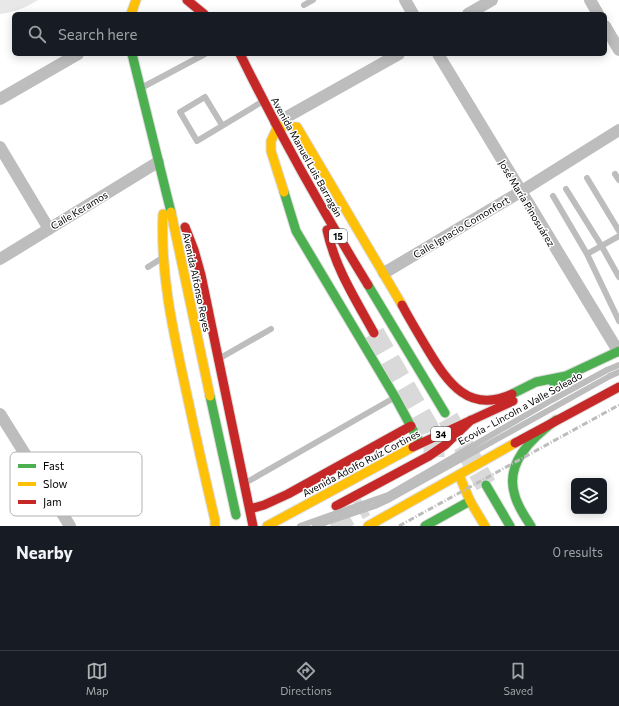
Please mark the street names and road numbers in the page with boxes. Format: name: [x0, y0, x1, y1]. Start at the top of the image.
street label: Avenida Manuel Luis Barragán: [269, 95, 345, 219]
street label: José María Pinosuárez: [496, 158, 558, 248]
street label: Calle Keramos: [48, 188, 110, 232]
street label: Calle Ignacio Comonfort: [411, 194, 511, 260]
road number: 15: [329, 229, 347, 243]
street label: Avenida Alfonso Reyes: [181, 231, 214, 333]
street label: Ecovía - Lincoln a Valle Soleado: [456, 369, 584, 447]
street label: Avenida Adolfo Ruíz Cortines: [300, 427, 422, 499]
road number: 34: [431, 427, 451, 441]

